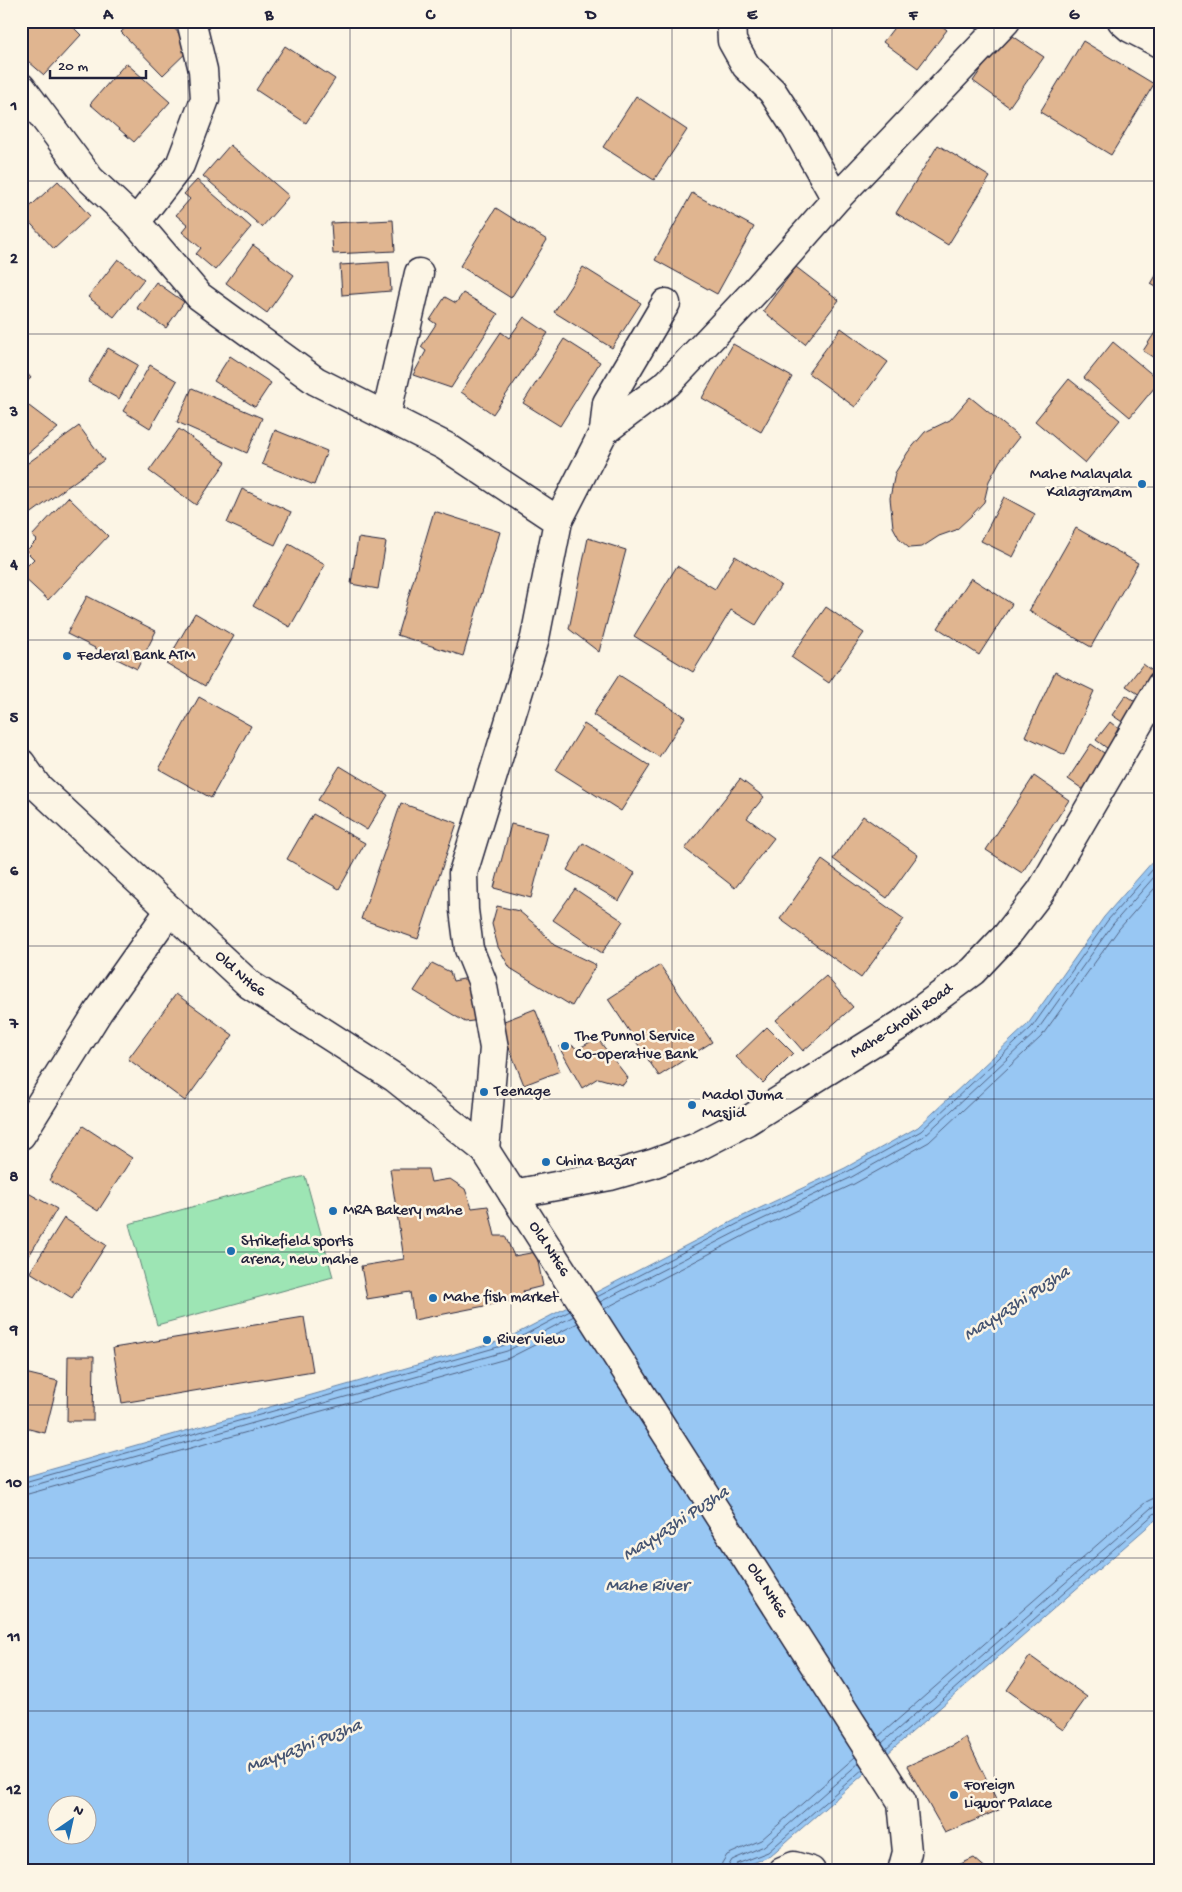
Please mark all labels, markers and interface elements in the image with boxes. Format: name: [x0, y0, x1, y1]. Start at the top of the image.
text: A: [102, 7, 114, 26]
text: B: [264, 7, 274, 26]
text: C: [425, 7, 436, 26]
text: D: [584, 7, 597, 26]
text: E: [747, 7, 758, 26]
text: F: [908, 7, 919, 26]
text: G: [1069, 7, 1080, 26]
scale bar: [50, 48, 146, 80]
text: 20 m: [58, 58, 88, 76]
text: 1: [10, 98, 17, 117]
text: 2: [10, 251, 18, 270]
text: 3: [9, 404, 18, 423]
place label: Mahe Malayala Kalagramam: [1030, 466, 1133, 503]
marker: Mahe Malayala Kalagramam: [1136, 478, 1148, 490]
text: 4: [9, 557, 18, 576]
place label: Federal Bank ATM: [76, 647, 196, 666]
marker: Federal Bank ATM: [61, 650, 73, 662]
text: 5: [10, 710, 19, 729]
text: 6: [10, 863, 19, 882]
street label: Old NH66: [210, 947, 270, 1002]
street label: Mahe-Chokli Road: [847, 979, 958, 1063]
text: 7: [9, 1016, 19, 1035]
place label: The Punnol Service Co-operative Bank: [574, 1028, 699, 1065]
marker: The Punnol Service Co-operative Bank: [559, 1040, 571, 1052]
place label: Teenage: [493, 1083, 551, 1102]
marker: Teenage: [478, 1086, 490, 1098]
place label: Madol Juma Masjid: [702, 1087, 784, 1124]
marker: Madol Juma Masjid: [686, 1099, 698, 1111]
place label: China Bazar: [556, 1153, 637, 1172]
marker: China Bazar: [540, 1156, 552, 1168]
text: 8: [10, 1169, 19, 1188]
place label: MRA Bakery mahe: [343, 1202, 463, 1221]
marker: MRA Bakery mahe: [327, 1205, 339, 1217]
street label: Old NH66: [524, 1218, 574, 1281]
place label: Strikefield sports arena, new mahe: [241, 1233, 359, 1270]
marker: Strikefield sports arena, new mahe: [225, 1245, 237, 1257]
water label: Mayyazhi Puzha: [960, 1261, 1075, 1346]
place label: Mahe fish market: [443, 1289, 560, 1308]
marker: Mahe fish market: [427, 1292, 439, 1304]
text: 9: [9, 1322, 18, 1341]
place label: River view: [497, 1331, 565, 1350]
marker: River view: [481, 1334, 493, 1346]
text: 10: [5, 1475, 22, 1494]
water label: Mayyazhi Puzha: [619, 1481, 734, 1566]
street label: Old NH66: [742, 1559, 792, 1623]
water label: Mahe River: [606, 1576, 692, 1597]
text: 11: [7, 1629, 20, 1648]
water label: Mayyazhi Puzha: [243, 1715, 366, 1779]
place label: Foreign Liquor Palace: [963, 1777, 1053, 1814]
text: 12: [6, 1782, 21, 1801]
marker: Foreign Liquor Palace: [948, 1789, 960, 1801]
north arrow: [48, 1794, 98, 1844]
text: N: [69, 1802, 86, 1821]

